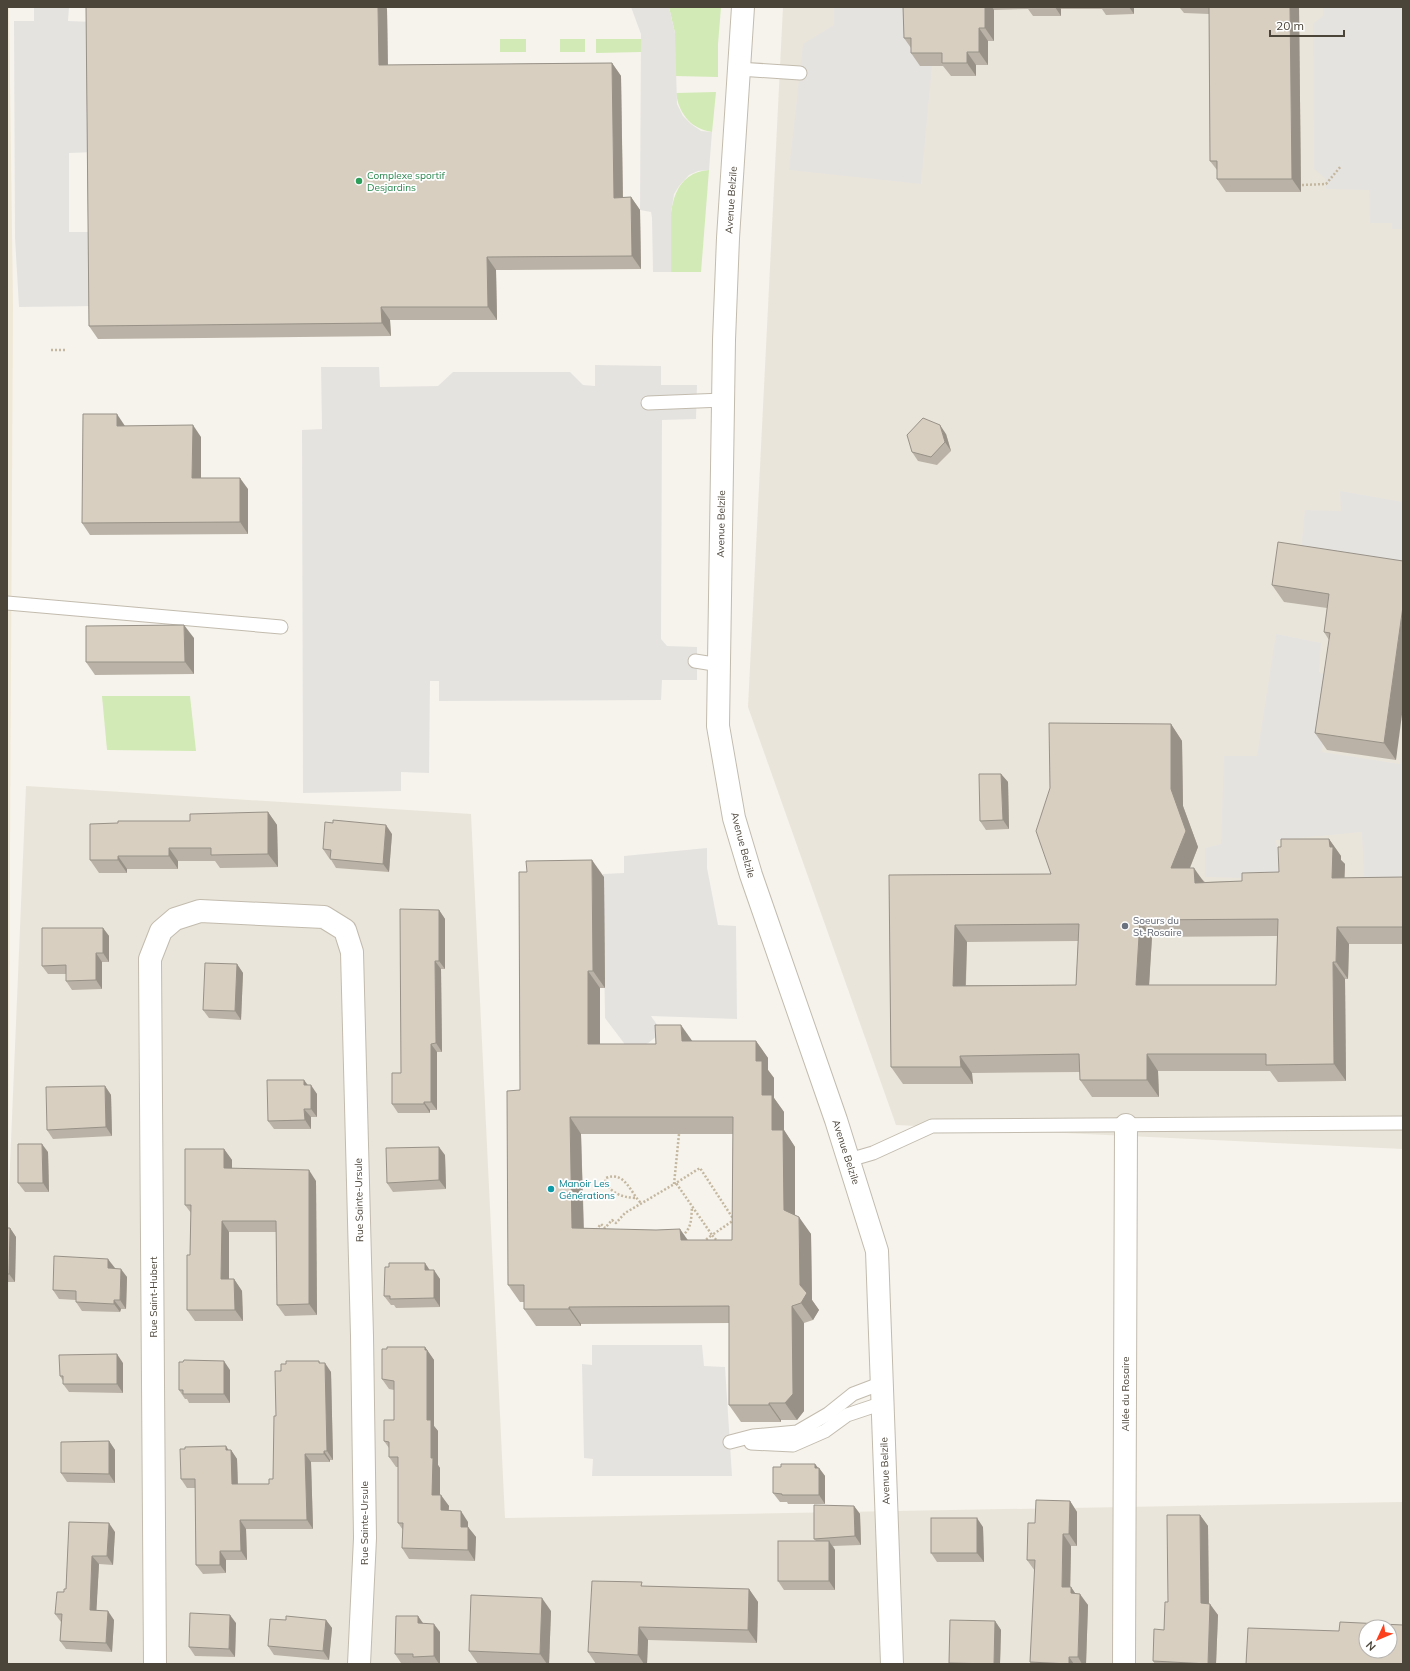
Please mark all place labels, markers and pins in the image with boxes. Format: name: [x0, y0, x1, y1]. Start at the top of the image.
place label: Complexe sportif Desjardins: [367, 169, 445, 194]
marker: Complexe sportif Desjardins: [354, 176, 364, 186]
place label: Soeurs du St-Rosaire: [1133, 914, 1182, 939]
marker: Soeurs du St-Rosaire: [1120, 921, 1130, 931]
place label: Manoir Les Générations: [559, 1177, 615, 1202]
marker: Manoir Les Générations: [546, 1184, 556, 1194]

